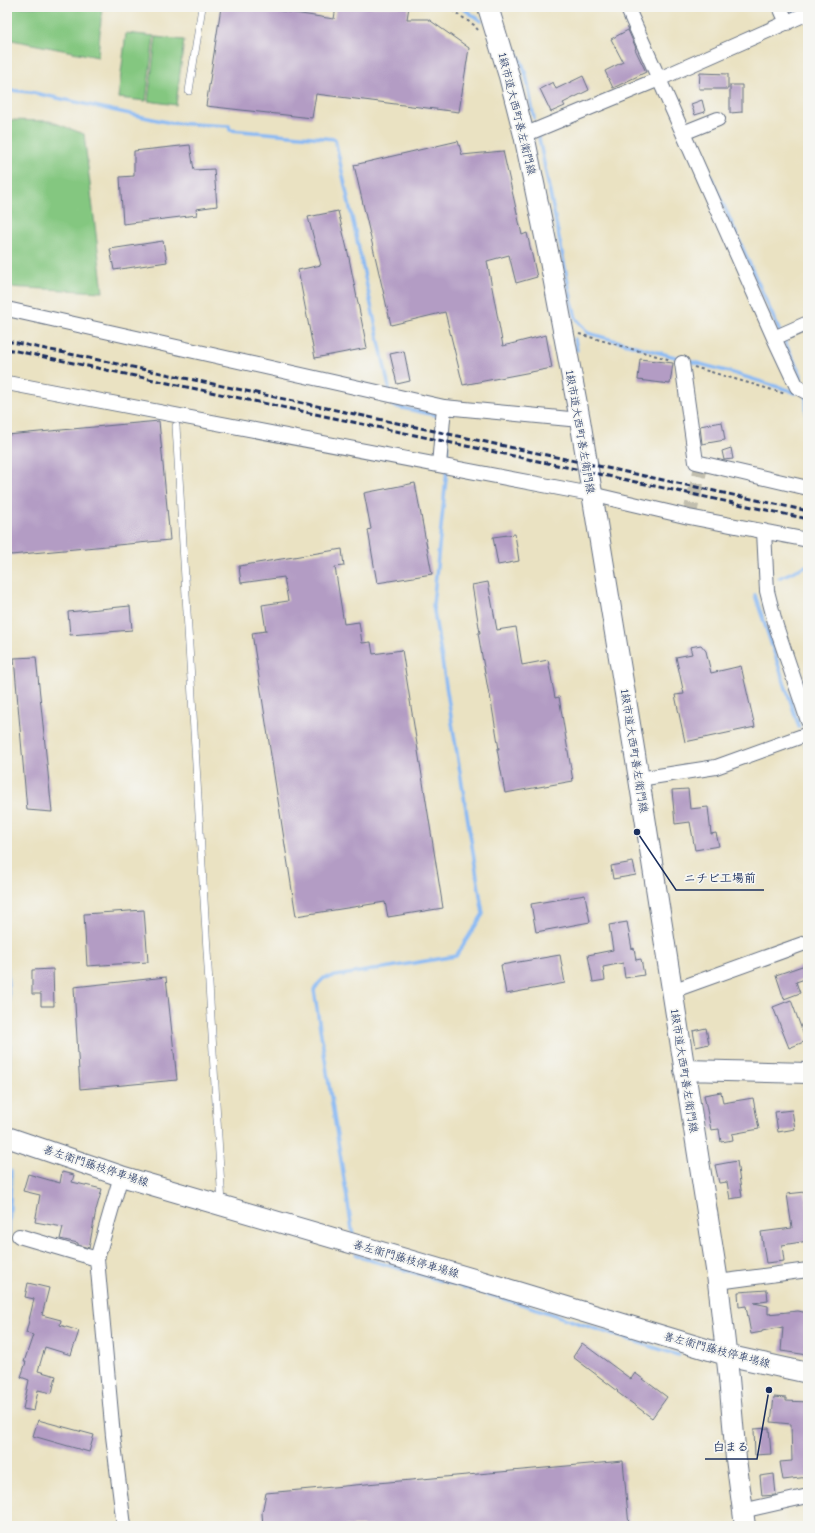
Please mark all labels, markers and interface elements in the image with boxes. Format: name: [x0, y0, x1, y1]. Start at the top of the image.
street label: 1級市道大西町善左衛門線: [496, 52, 538, 176]
street label: 1級市道大西町善左衛門線: [563, 369, 597, 495]
street label: 1級市道大西町善左衛門線: [618, 688, 650, 814]
callout: ニチビ工場前: [676, 866, 764, 890]
text: ニチビ工場前: [684, 871, 756, 885]
street label: 1級市道大西町善左衛門線: [668, 1008, 700, 1134]
street label: 善左衛門藤枝停車場線: [42, 1143, 150, 1189]
street label: 善左衛門藤枝停車場線: [351, 1238, 461, 1280]
street label: 善左衛門藤枝停車場線: [662, 1329, 772, 1371]
callout: 白まる: [705, 1435, 757, 1459]
text: 白まる: [713, 1440, 749, 1454]

